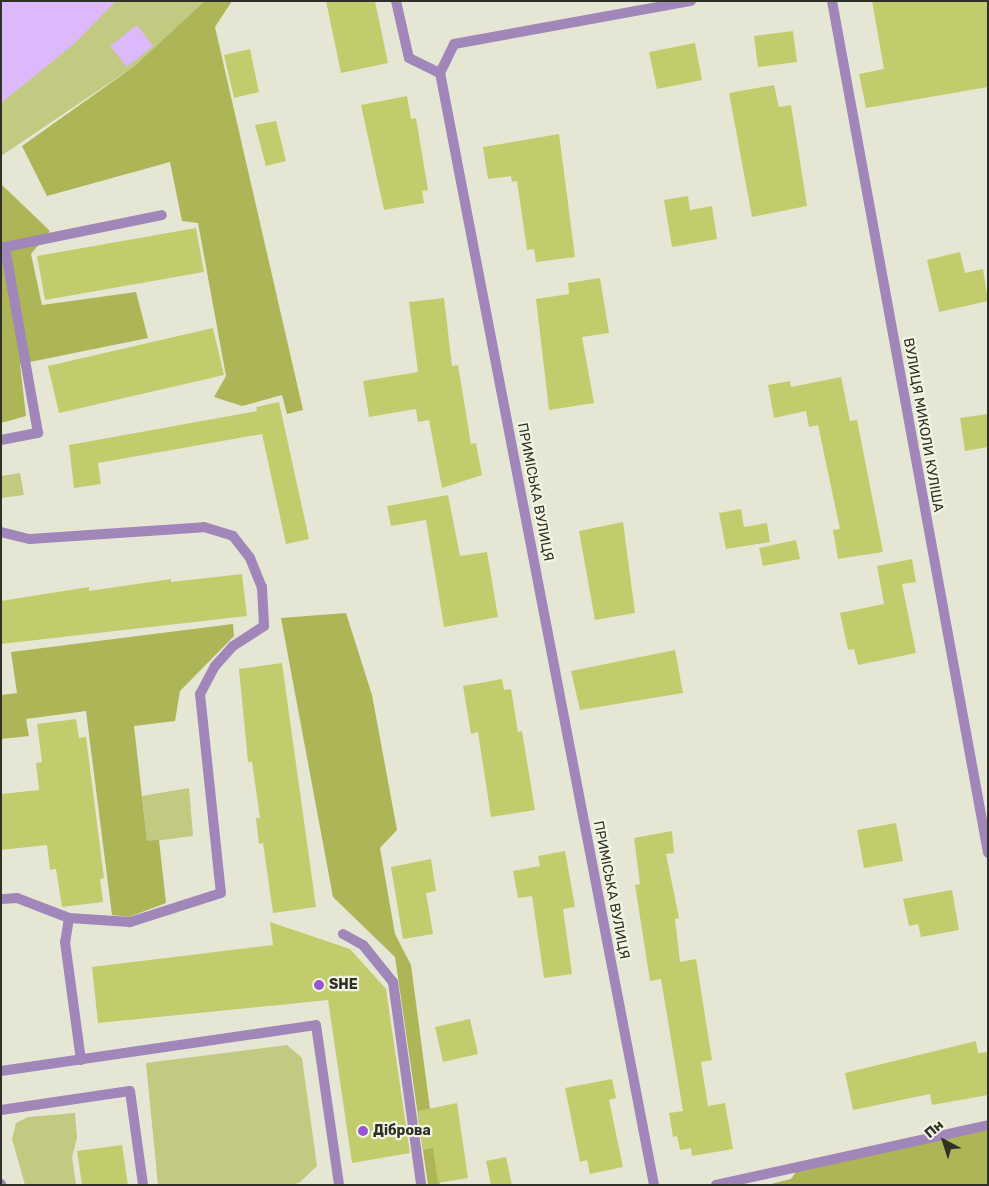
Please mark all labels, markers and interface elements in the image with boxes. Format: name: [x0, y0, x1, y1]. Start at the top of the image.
street label: ВУЛИЦЯ МИКОЛИ КУЛІША: [899, 337, 947, 513]
street label: ПРИМІСЬКА ВУЛИЦЯ: [513, 421, 557, 563]
street label: ПРИМІСЬКА ВУЛИЦЯ: [589, 819, 633, 961]
place label: SHE: [329, 977, 358, 993]
marker: SHE: [313, 979, 325, 991]
north arrow: [919, 1116, 969, 1166]
text: Пн: [921, 1116, 947, 1142]
place label: Діброва: [373, 1123, 431, 1139]
marker: Діброва: [357, 1125, 369, 1137]

